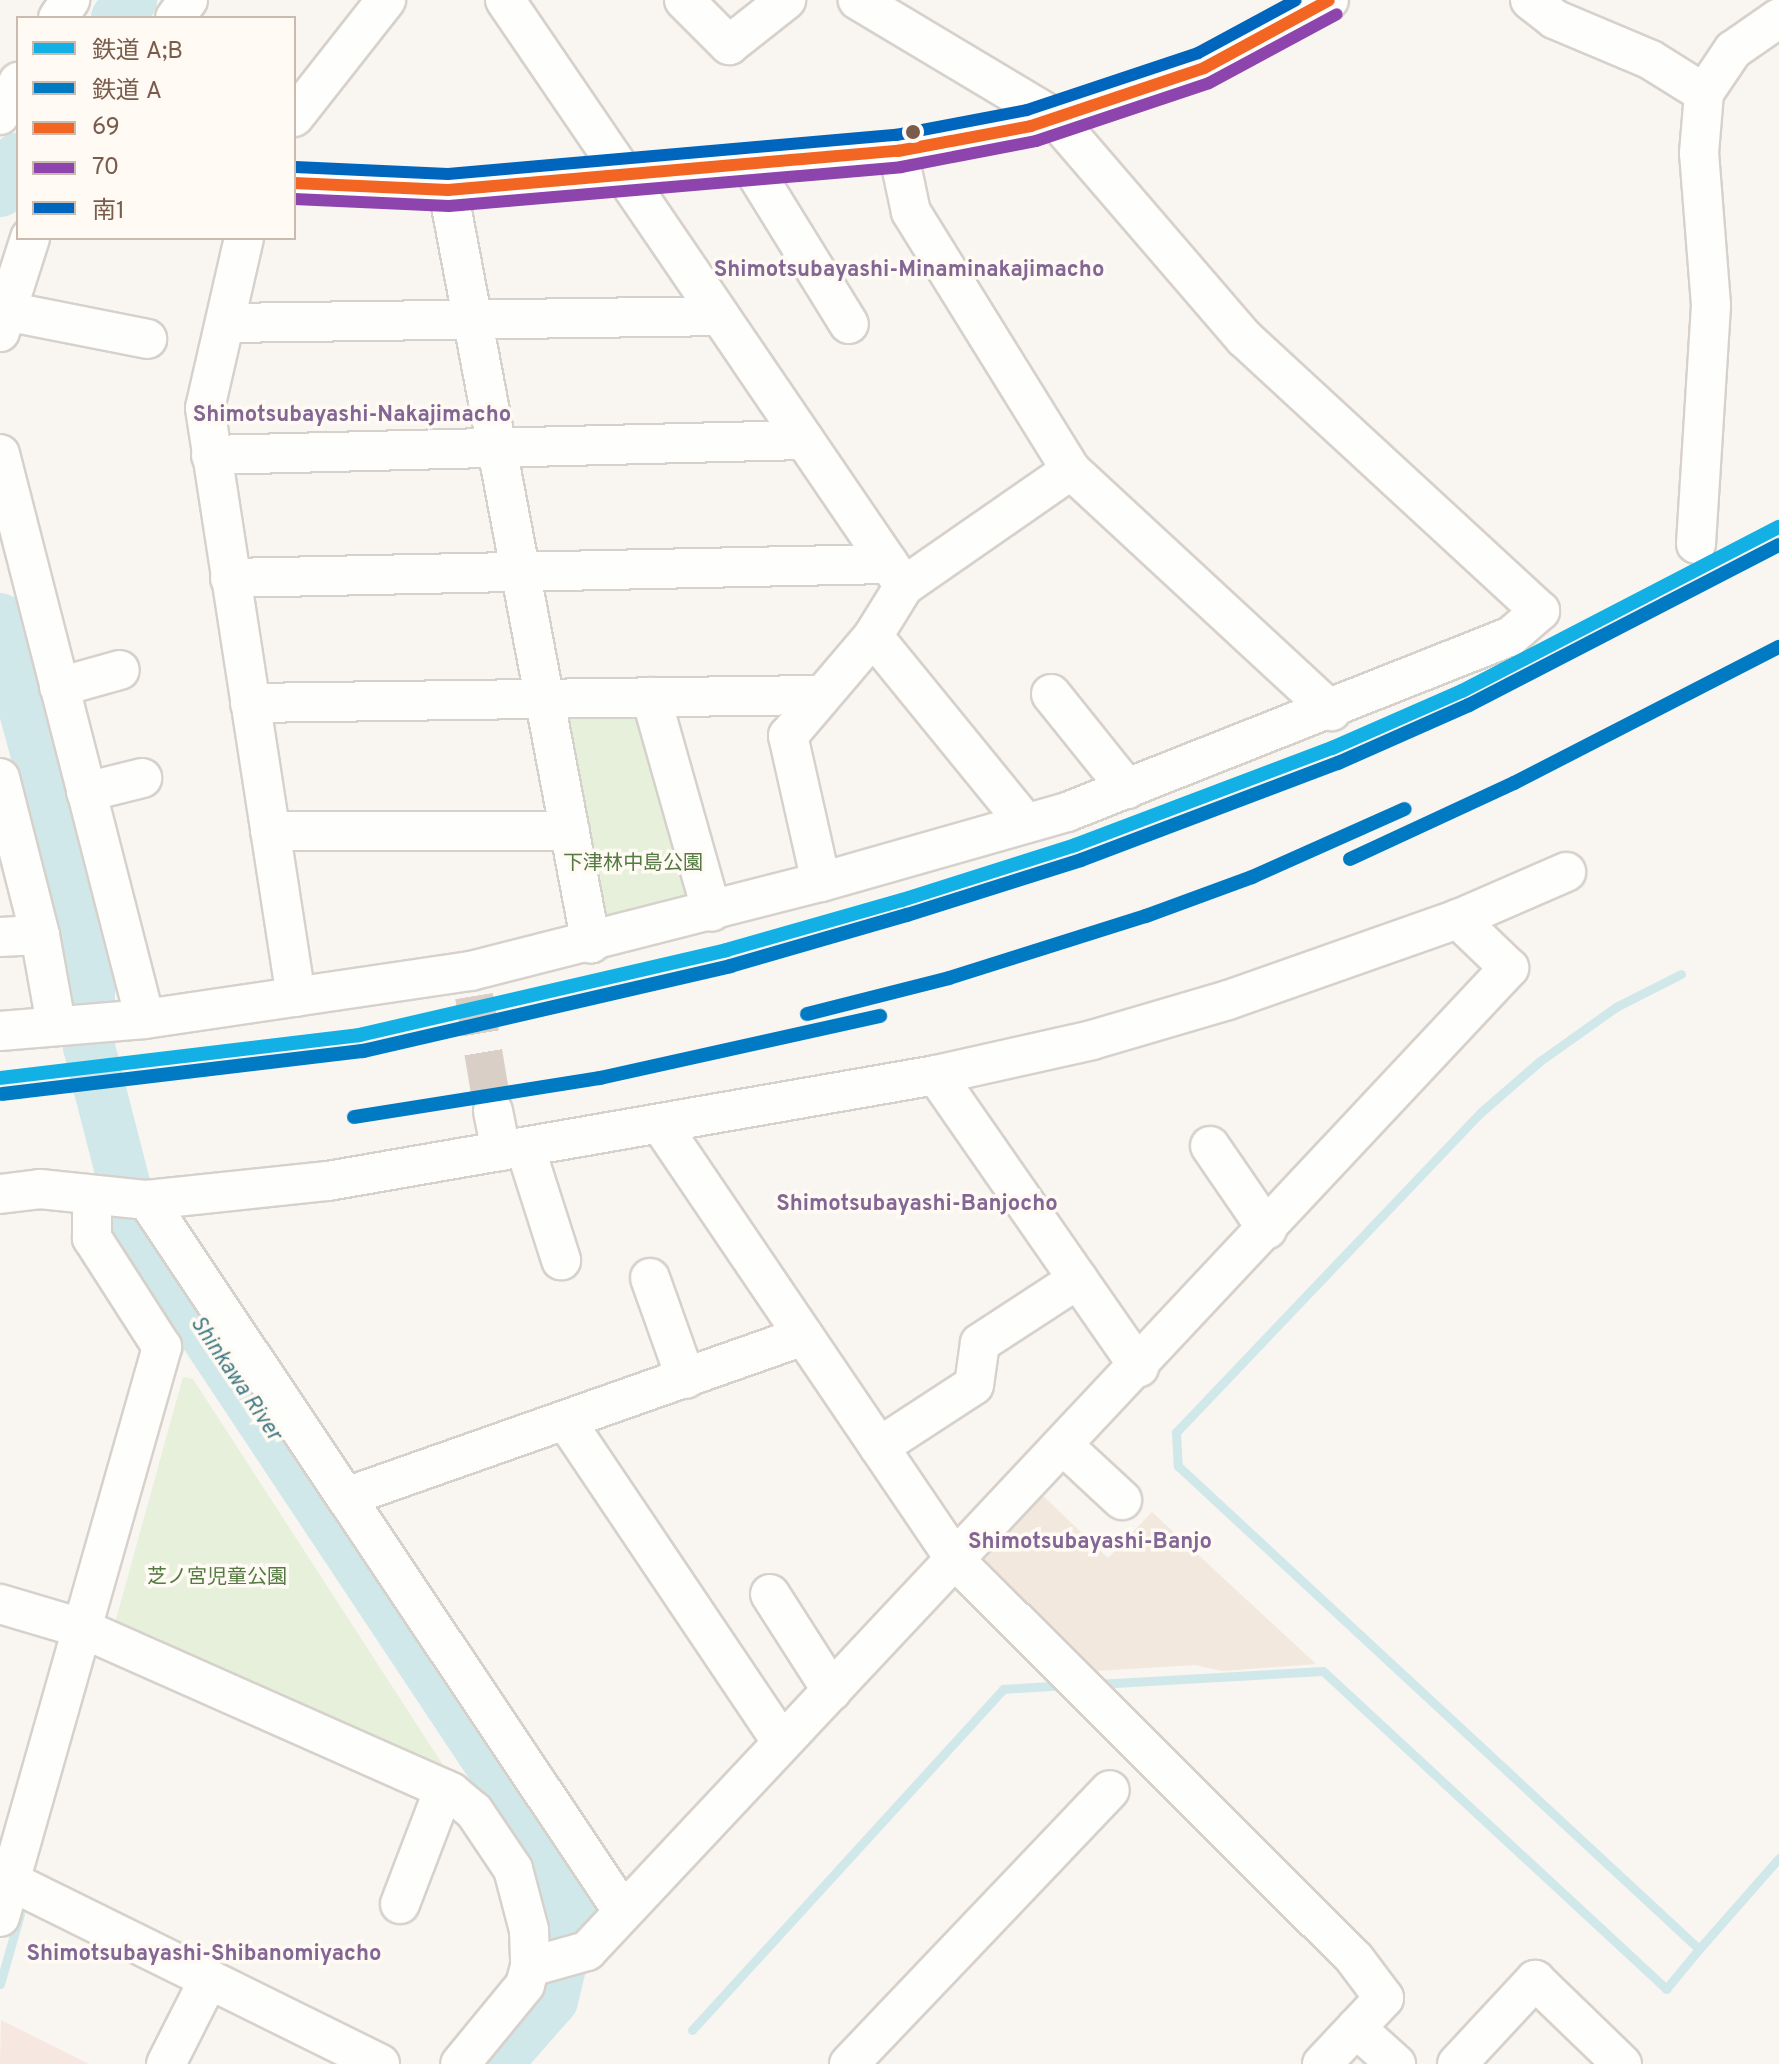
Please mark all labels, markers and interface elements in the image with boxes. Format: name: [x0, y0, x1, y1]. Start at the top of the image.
legend: [16, 16, 296, 240]
text: 鉄道 A;B: [92, 37, 183, 67]
text: 鉄道 A: [92, 77, 162, 107]
text: 69: [92, 113, 120, 143]
unlabelled marker: [905, 124, 921, 140]
text: 70: [92, 153, 119, 183]
text: 南1: [92, 197, 125, 227]
district label: Shimotsubayashi-Minaminakajimacho: [714, 258, 1104, 284]
district label: Shimotsubayashi-Nakajimacho: [193, 403, 511, 429]
park label: 下津林中島公園: [563, 852, 703, 876]
district label: Shimotsubayashi-Banjocho: [776, 1192, 1058, 1218]
water label: Shinkawa River: [184, 1312, 286, 1446]
district label: Shimotsubayashi-Banjo: [968, 1530, 1212, 1556]
park label: 芝ノ宮児童公園: [147, 1566, 287, 1590]
district label: Shimotsubayashi-Shibanomiyacho: [26, 1942, 382, 1968]

